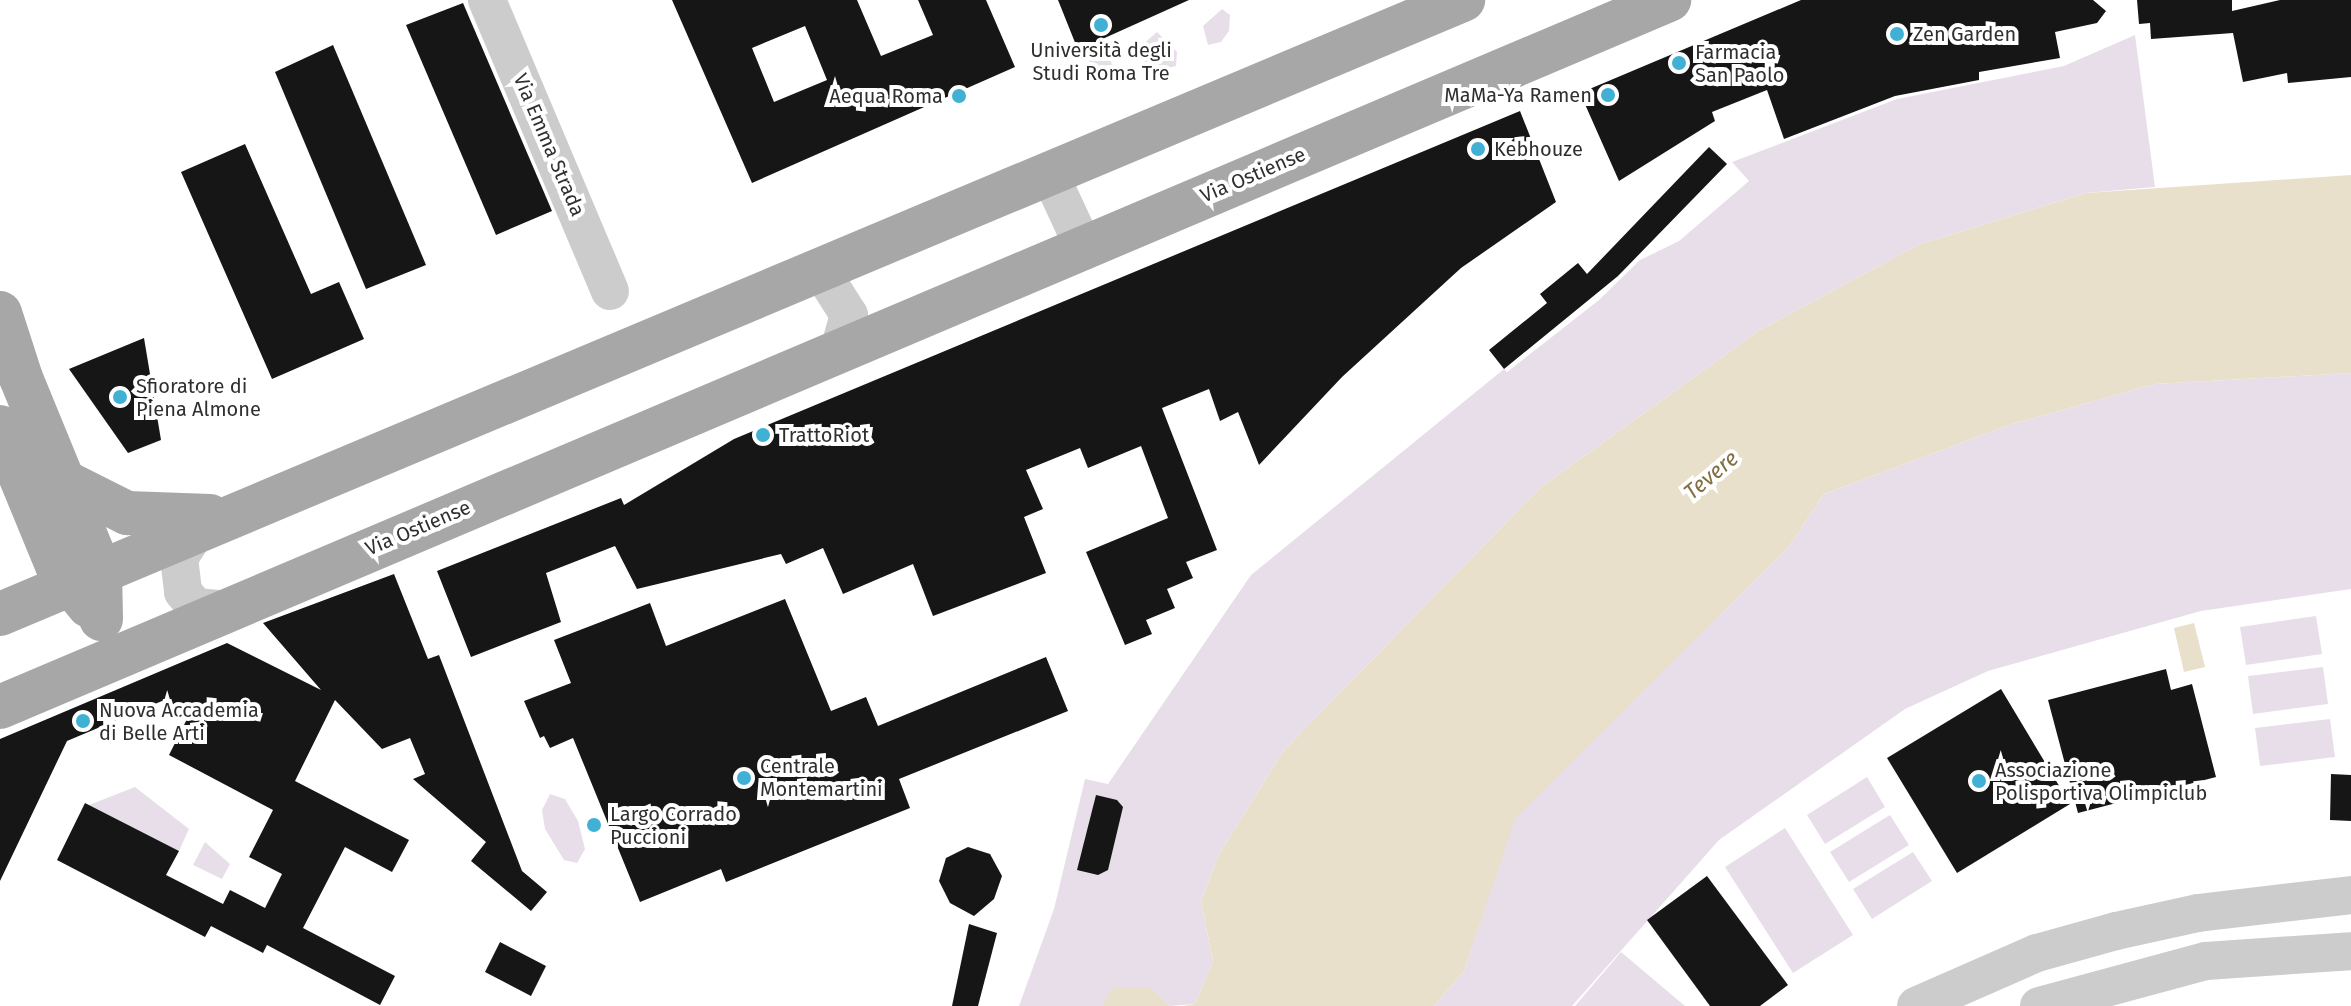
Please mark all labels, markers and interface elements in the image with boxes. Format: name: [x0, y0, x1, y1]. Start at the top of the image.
marker: Università degli Studi Roma Tre: [1092, 16, 1110, 34]
place label: Zen Garden: [1913, 22, 2016, 46]
marker: Zen Garden: [1888, 25, 1906, 43]
place label: Università degli Studi Roma Tre: [1030, 38, 1172, 85]
place label: Farmacia San Paolo: [1695, 40, 1784, 87]
marker: Farmacia San Paolo: [1670, 54, 1688, 72]
street label: Via Emma Strada: [508, 70, 590, 220]
place label: MaMa-Ya Ramen: [1444, 83, 1592, 107]
place label: Aequa Roma: [829, 84, 943, 108]
marker: MaMa-Ya Ramen: [1599, 86, 1617, 104]
marker: Aequa Roma: [950, 87, 968, 105]
place label: Kebhouze: [1494, 137, 1583, 161]
marker: Kebhouze: [1469, 140, 1487, 158]
street label: Via Ostiense: [1197, 142, 1309, 208]
place label: Sfioratore di Piena Almone: [136, 374, 261, 421]
marker: Sfioratore di Piena Almone: [111, 388, 129, 406]
place label: TrattoRiot: [779, 423, 869, 447]
marker: TrattoRiot: [754, 426, 772, 444]
water label: Tevere: [1679, 445, 1743, 505]
street label: Via Ostiense: [362, 495, 474, 561]
place label: Nuova Accademia di Belle Arti: [99, 698, 259, 745]
marker: Nuova Accademia di Belle Arti: [74, 712, 92, 730]
place label: Centrale Montemartini: [760, 754, 883, 801]
place label: Associazione Polisportiva Olimpiclub: [1995, 758, 2207, 805]
marker: Centrale Montemartini: [735, 769, 753, 787]
marker: Associazione Polisportiva Olimpiclub: [1970, 772, 1988, 790]
place label: Largo Corrado Puccioni: [610, 802, 737, 849]
marker: Largo Corrado Puccioni: [585, 816, 603, 834]

